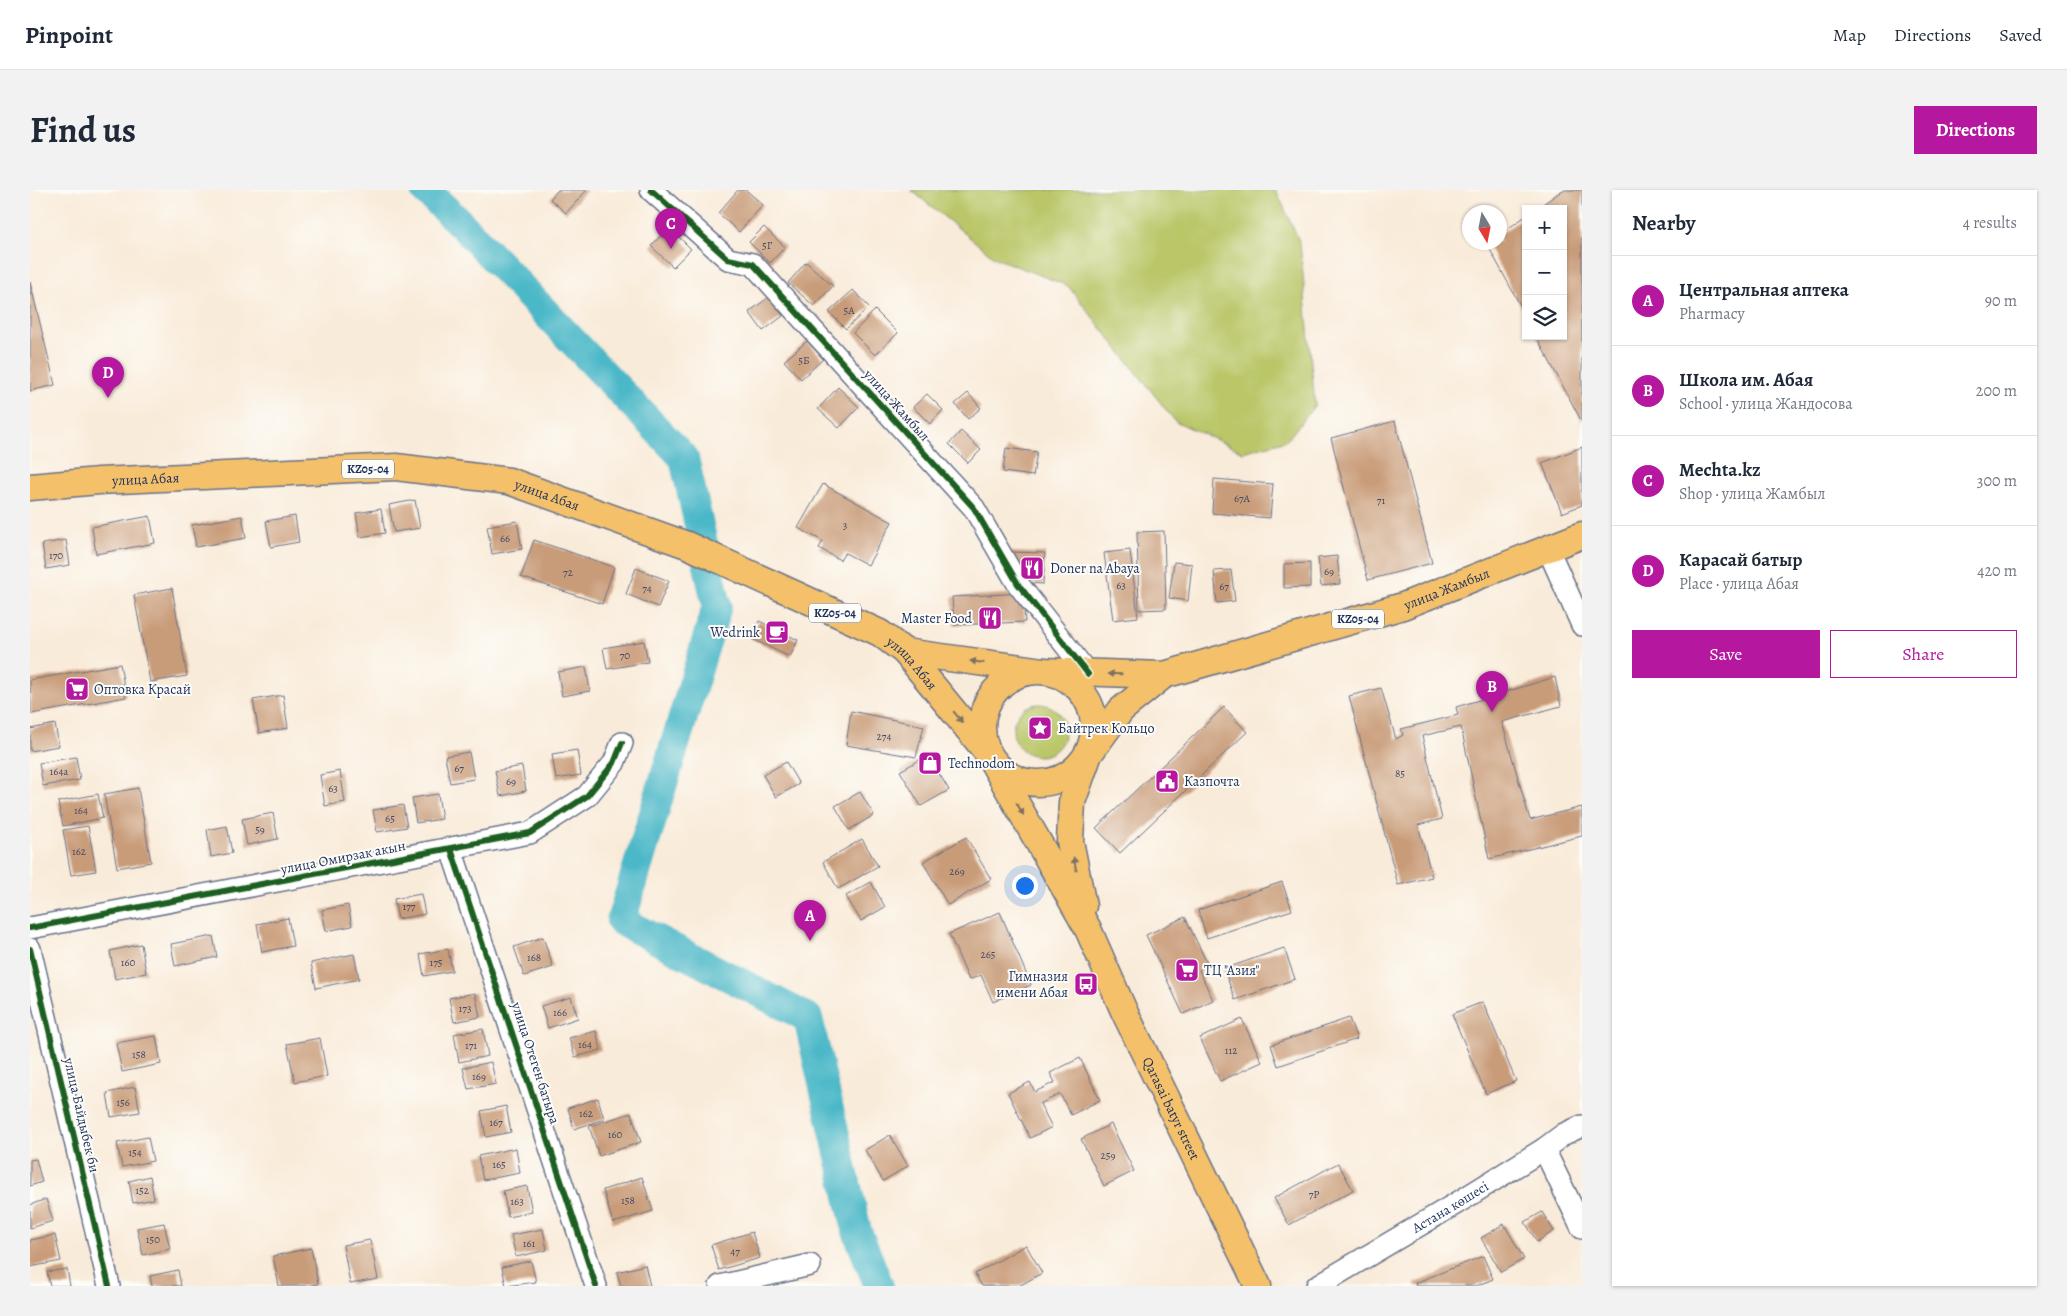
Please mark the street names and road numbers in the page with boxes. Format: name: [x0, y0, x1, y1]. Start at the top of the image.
street label: улица Жамбыл: [859, 365, 934, 445]
road number: KZ05-04: [342, 460, 394, 478]
street label: улица Абая: [111, 468, 180, 490]
street label: улица Абая: [511, 475, 582, 516]
street label: улица Жамбыл: [1400, 564, 1492, 615]
road number: KZ05-04: [809, 603, 861, 622]
road number: KZ05-04: [1332, 609, 1384, 628]
street label: улица Абая: [882, 632, 942, 694]
street label: улица Омирзак акын: [278, 836, 407, 879]
street label: улица Отеген батыра: [507, 999, 564, 1127]
street label: Qarasai batyr street: [1138, 1054, 1204, 1163]
street label: улица Байдыбек би: [59, 1055, 104, 1174]
street label: Астана көшесі: [1408, 1177, 1492, 1238]

